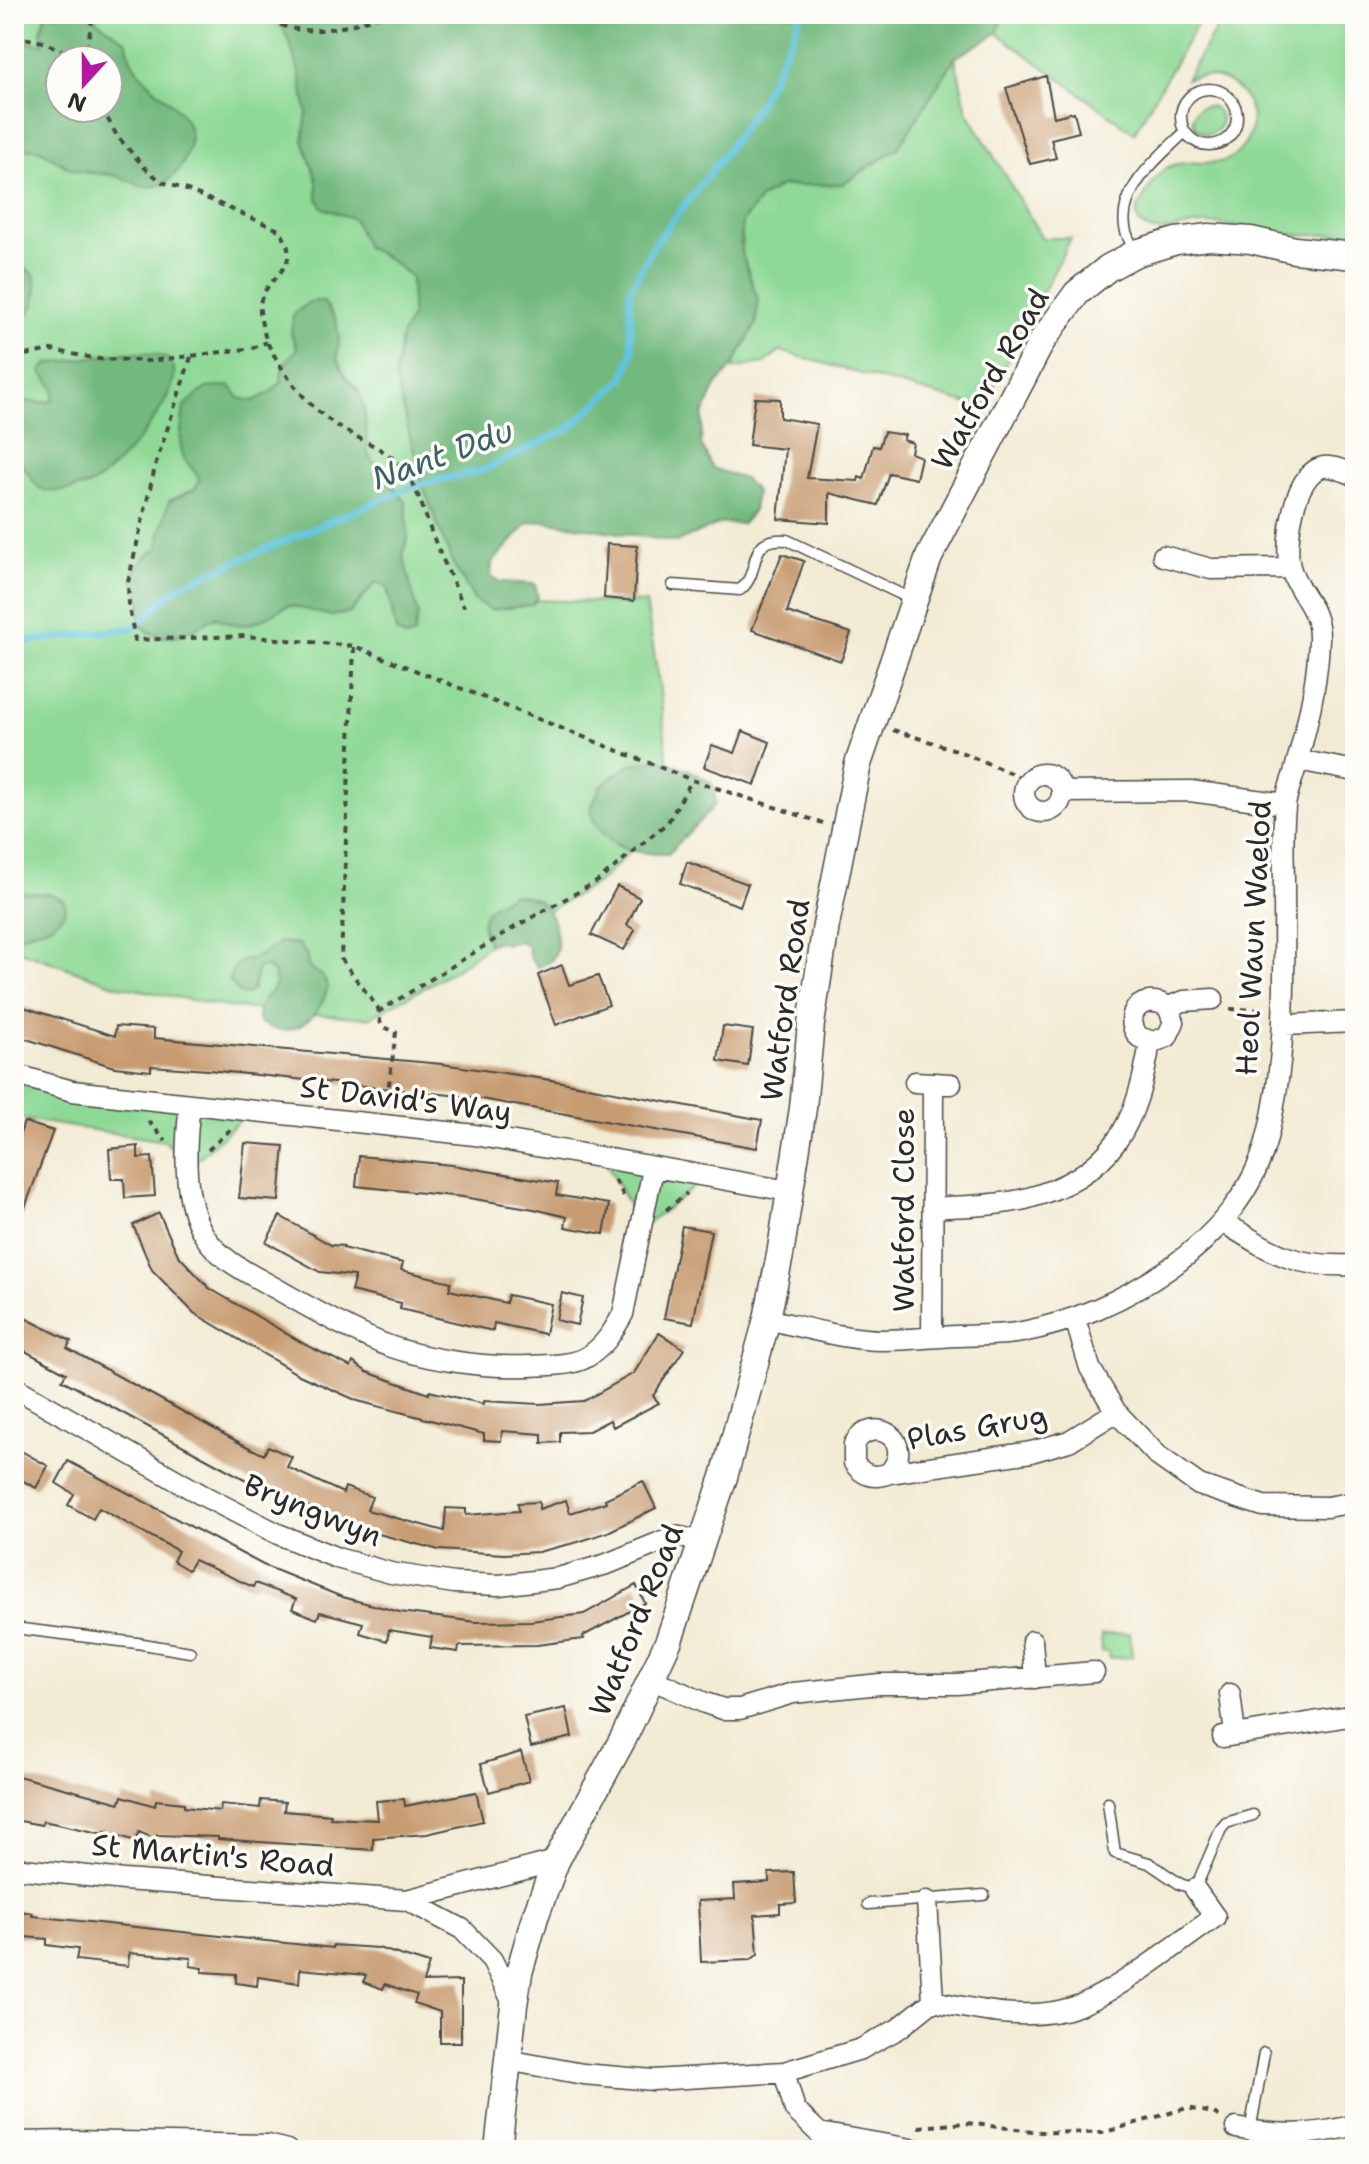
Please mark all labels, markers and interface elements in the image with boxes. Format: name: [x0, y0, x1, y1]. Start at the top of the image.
north arrow: [44, 44, 124, 124]
text: N: [64, 86, 90, 119]
street label: Watford Road: [921, 280, 1059, 478]
water label: Nant Ddu: [365, 409, 519, 499]
street label: Heol Waun Waelod: [1225, 799, 1281, 1077]
street label: Watford Road: [751, 896, 819, 1104]
street label: St David's Way: [298, 1066, 514, 1132]
street label: Watford Close: [883, 1108, 924, 1312]
street label: Plas Grug: [904, 1395, 1050, 1459]
street label: Bryngwyn: [238, 1464, 388, 1556]
street label: Watford Road: [579, 1518, 693, 1722]
street label: St Martin's Road: [90, 1824, 336, 1886]

